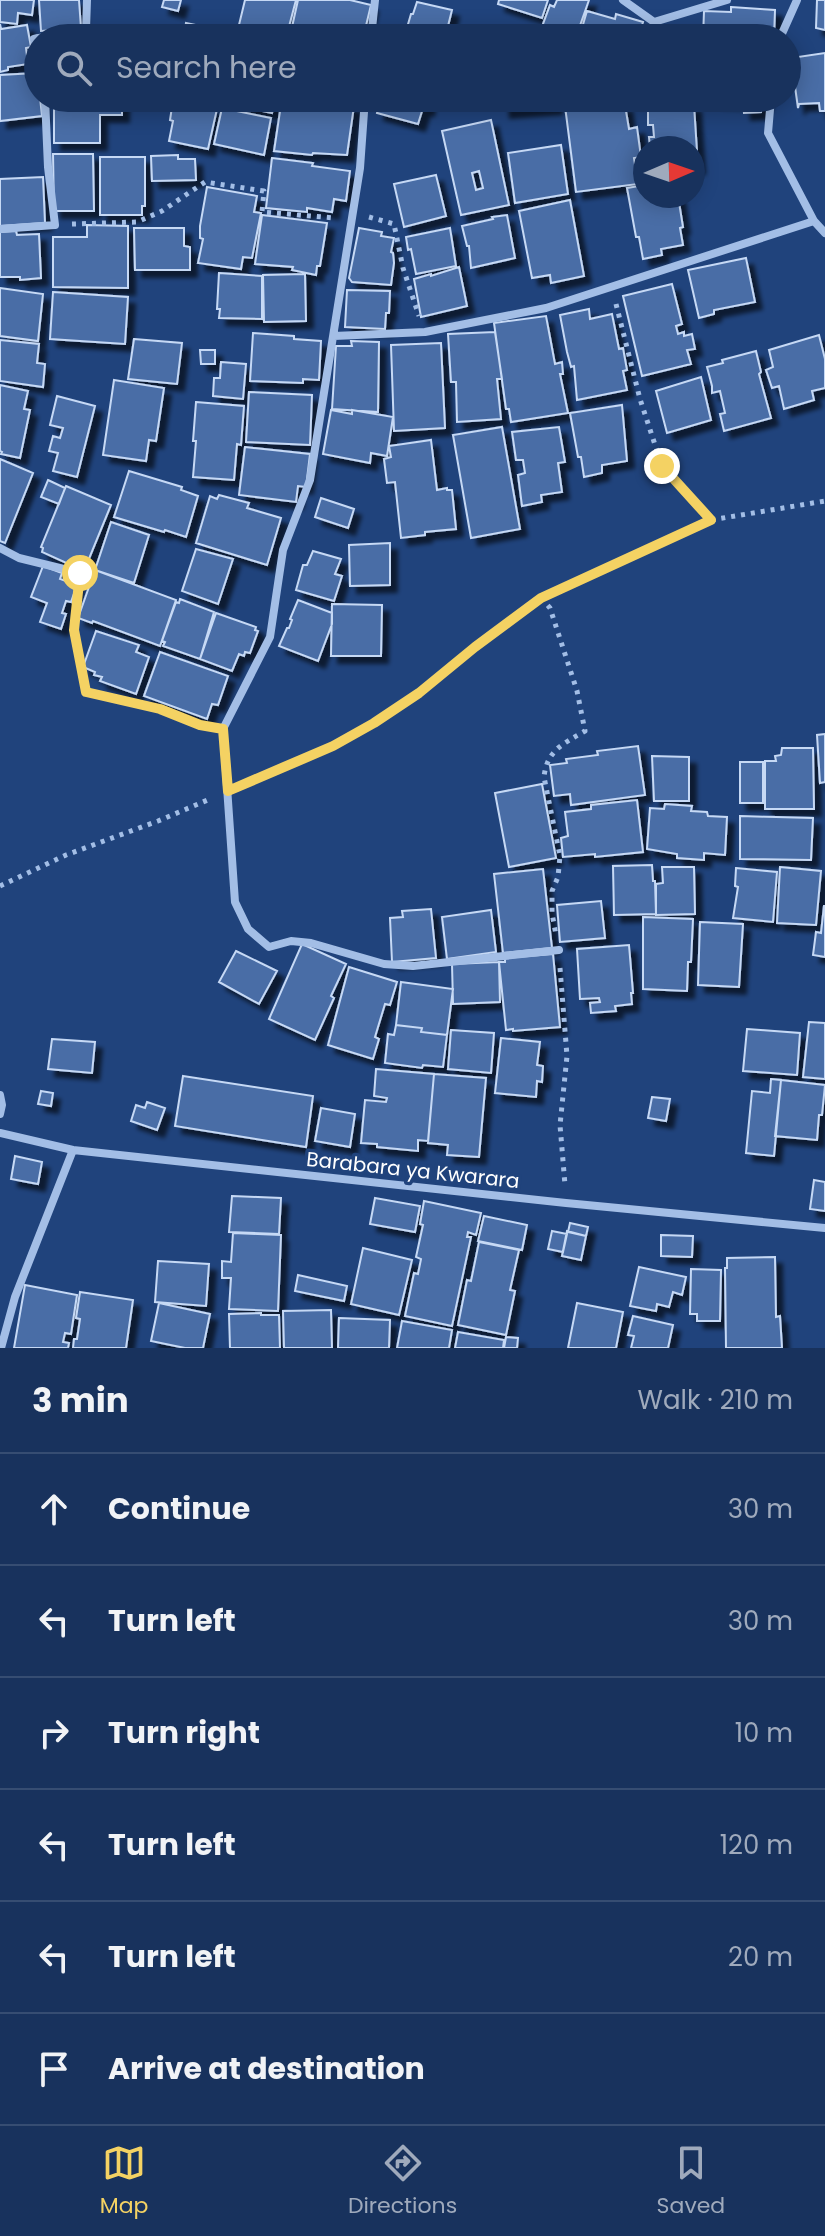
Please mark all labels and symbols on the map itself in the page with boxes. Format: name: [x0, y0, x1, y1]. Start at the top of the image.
north arrow: [633, 136, 705, 208]
route end: [644, 448, 680, 484]
route start: [62, 555, 98, 591]
street label: Barabara ya Kwarara: [305, 1145, 521, 1195]

